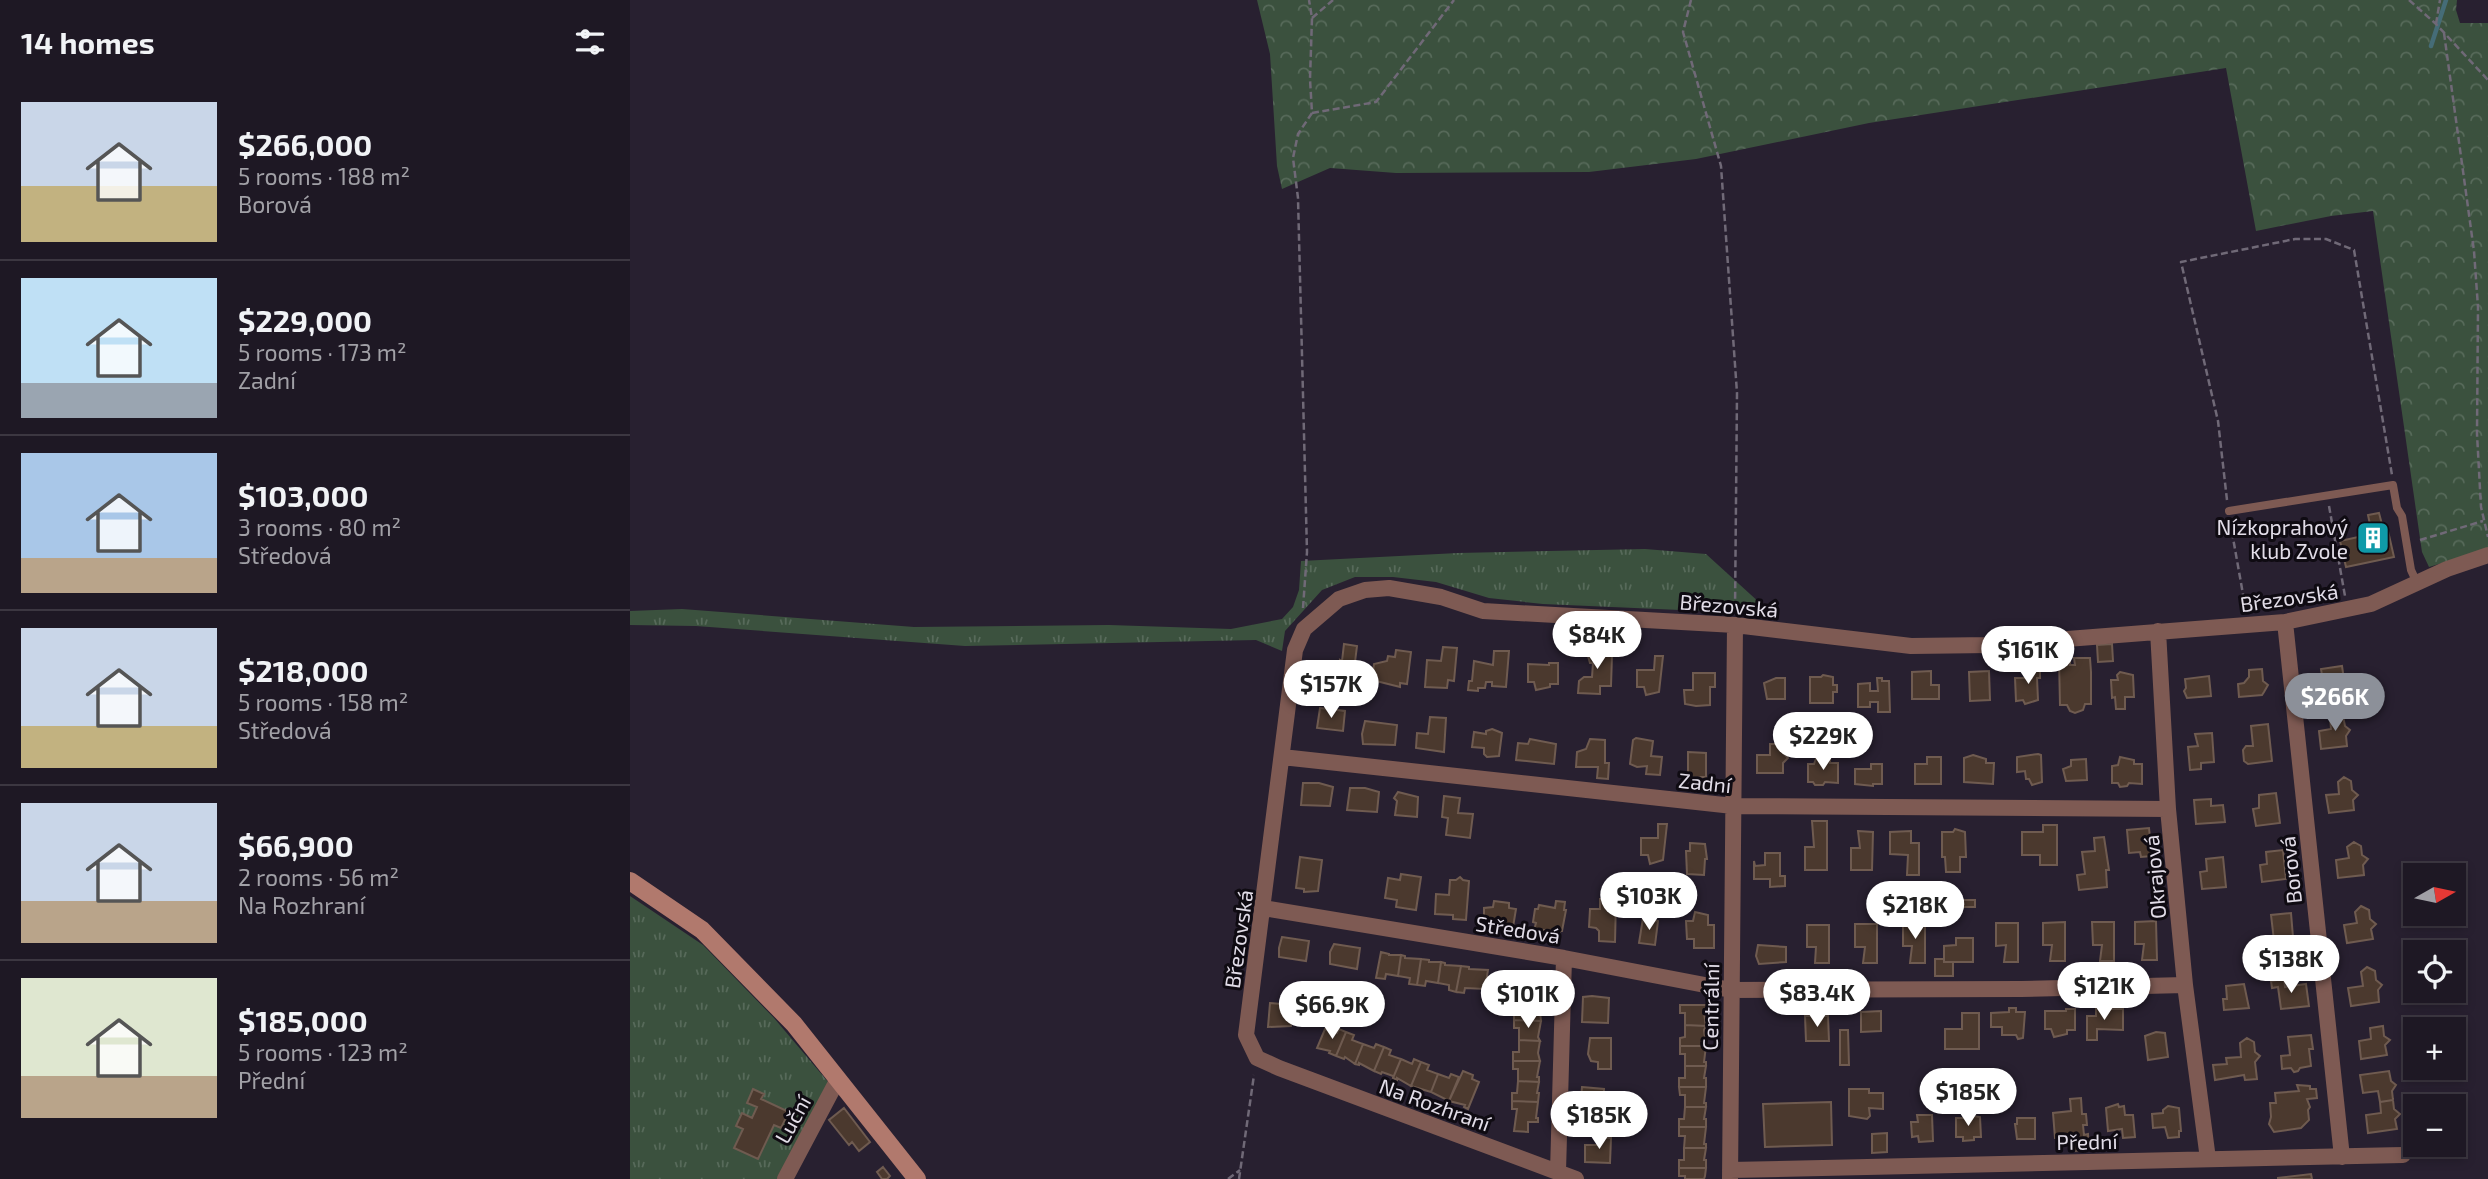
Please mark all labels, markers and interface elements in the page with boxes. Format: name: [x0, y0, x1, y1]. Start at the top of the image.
icon: filters: [571, 23, 609, 61]
text: 14 homes: [21, 24, 155, 60]
text: $266,000: [238, 126, 372, 162]
icon: home: [77, 130, 161, 214]
text: 5 rooms · 188 m²: [238, 162, 410, 190]
text: Borová: [238, 190, 312, 218]
text: $229,000: [238, 302, 372, 338]
icon: home: [77, 306, 161, 390]
text: 5 rooms · 173 m²: [238, 338, 407, 366]
text: Zadní: [238, 366, 296, 394]
text: $103,000: [238, 477, 368, 513]
icon: home: [77, 481, 161, 565]
text: 3 rooms · 80 m²: [238, 513, 401, 541]
place label: Nízkoprahový klub Zvole: [2217, 514, 2348, 563]
building icon: Nízkoprahový klub Zvole: [2354, 519, 2392, 557]
text: Středová: [238, 541, 332, 569]
street label: Březovská: [2238, 578, 2340, 616]
street label: Březovská: [1679, 588, 1779, 622]
pin: $84K: [1556, 612, 1638, 671]
text: $84K: [1569, 620, 1625, 648]
pin: $161K: [1979, 626, 2077, 686]
text: $161K: [1997, 635, 2059, 663]
text: $218,000: [238, 652, 369, 688]
icon: home: [77, 656, 161, 740]
pin: $157K: [1282, 660, 1380, 720]
text: $157K: [1300, 669, 1362, 697]
pin: $266K: [2286, 674, 2384, 733]
text: $266K: [2301, 682, 2369, 710]
text: 5 rooms · 158 m²: [238, 688, 408, 716]
pin: $229K: [1774, 712, 1872, 772]
text: Středová: [238, 716, 332, 744]
text: $229K: [1789, 721, 1857, 749]
street label: Zadní: [1677, 767, 1733, 797]
text: $66,900: [238, 827, 354, 863]
icon: home: [77, 831, 161, 915]
street label: Okrajová: [2138, 834, 2171, 920]
street label: Borová: [2274, 835, 2306, 905]
text: 2 rooms · 56 m²: [238, 863, 399, 891]
north arrow: [2403, 863, 2466, 926]
map controls: [2403, 863, 2466, 1157]
pin: $103K: [1600, 872, 1698, 932]
text: $103K: [1616, 881, 1682, 909]
pin: $218K: [1866, 881, 1964, 941]
street label: Březovská: [1219, 888, 1257, 990]
text: $218K: [1882, 890, 1948, 918]
text: Na Rozhraní: [238, 891, 365, 919]
street label: Středová: [1474, 910, 1562, 948]
pin: $138K: [2242, 936, 2340, 995]
button: locate: [2403, 940, 2466, 1003]
text: $138K: [2258, 944, 2324, 972]
street label: Centrální: [1697, 962, 1723, 1051]
pin: $121K: [2055, 962, 2153, 1022]
pin: $101K: [1479, 970, 1577, 1030]
pin: $83.4K: [1760, 970, 1874, 1029]
text: $121K: [2073, 971, 2135, 999]
text: $83.4K: [1779, 978, 1855, 1006]
text: $101K: [1497, 979, 1559, 1007]
pin: $66.9K: [1275, 982, 1389, 1041]
text: $66.9K: [1295, 990, 1369, 1018]
text: $185,000: [238, 1002, 368, 1038]
icon: home: [77, 1006, 161, 1090]
button: +: [2403, 1017, 2466, 1080]
text: 5 rooms · 123 m²: [238, 1038, 408, 1066]
text: Přední: [238, 1066, 305, 1094]
pin: $185K: [1919, 1068, 2017, 1128]
street label: Na Rozhraní: [1376, 1072, 1495, 1136]
text: $185K: [1936, 1077, 2000, 1105]
street label: Luční: [769, 1090, 816, 1147]
pin: $185K: [1550, 1092, 1648, 1151]
button: −: [2403, 1094, 2466, 1157]
text: $185K: [1567, 1100, 1631, 1128]
street label: Přední: [2056, 1128, 2119, 1154]

